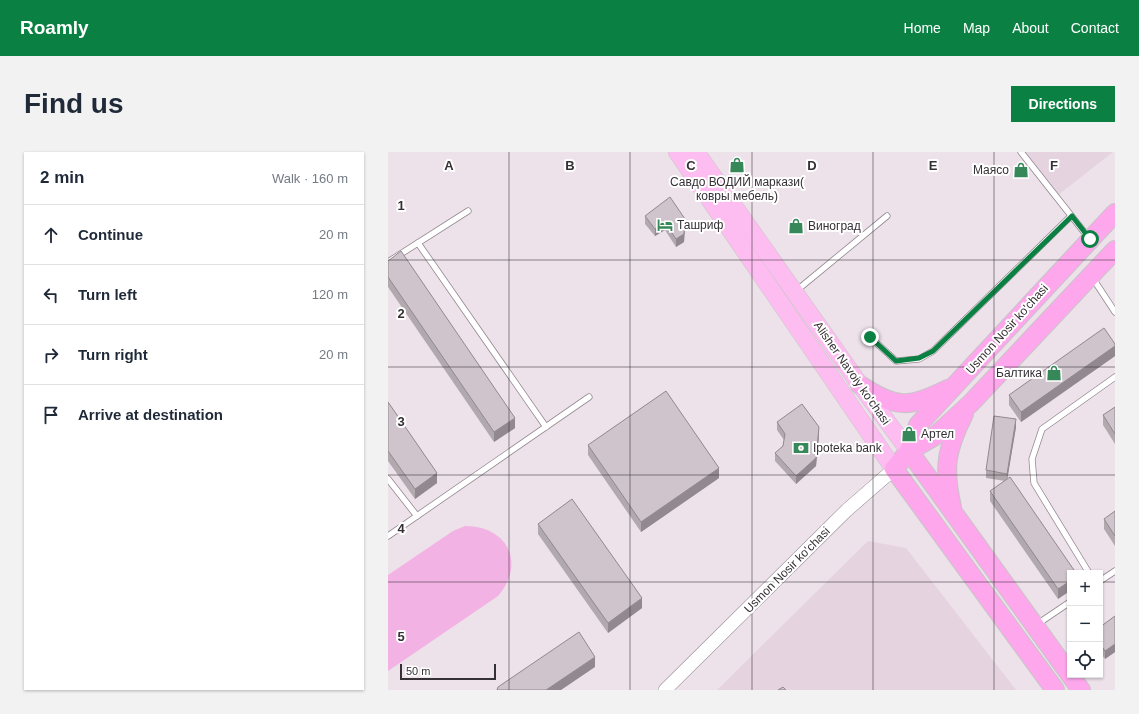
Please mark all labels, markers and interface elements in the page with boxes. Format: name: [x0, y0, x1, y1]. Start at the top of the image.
text: Roamly: [20, 17, 89, 38]
text: Home: [904, 20, 941, 36]
text: Map: [963, 20, 990, 36]
text: About: [1012, 20, 1049, 36]
text: Contact: [1071, 20, 1119, 36]
button: Directions: [1011, 86, 1115, 122]
text: Find us: [24, 88, 124, 119]
shop icon: Савдо ВОДИЙ маркази( ковры мебель): [728, 156, 746, 174]
text: A: [444, 158, 454, 173]
text: B: [565, 158, 575, 173]
text: C: [686, 158, 696, 173]
text: D: [807, 158, 817, 173]
text: E: [929, 158, 938, 173]
text: F: [1050, 158, 1058, 173]
shop icon: Маясо: [1012, 161, 1030, 179]
place label: Маясо: [973, 163, 1009, 177]
text: 2 min: [40, 168, 84, 187]
text: Walk · 160 m: [272, 171, 348, 186]
place label: Савдо ВОДИЙ маркази( ковры мебель): [670, 174, 804, 203]
text: 1: [397, 198, 405, 213]
hotel icon: Ташриф: [656, 216, 674, 234]
shop icon: Виноград: [787, 217, 805, 235]
place label: Ташриф: [677, 218, 723, 232]
place label: Виноград: [808, 219, 861, 233]
icon: ahead: [40, 224, 62, 246]
text: Continue: [78, 226, 143, 243]
text: 20 m: [319, 227, 348, 242]
route start: [1081, 230, 1099, 248]
street label: Usmon Nosir ko'chasi: [963, 281, 1051, 377]
icon: left: [40, 284, 62, 306]
text: Turn left: [78, 286, 137, 303]
text: 120 m: [312, 287, 348, 302]
text: 2: [397, 306, 405, 321]
street label: Alisher Navoiy ko'chasi: [811, 319, 893, 427]
route end: [861, 328, 879, 346]
icon: right: [40, 344, 62, 366]
text: Turn right: [78, 346, 148, 363]
text: 20 m: [319, 347, 348, 362]
shop icon: Балтика: [1045, 364, 1063, 382]
place label: Балтика: [996, 366, 1042, 380]
icon: arrive: [40, 404, 62, 426]
text: Arrive at destination: [78, 406, 223, 423]
text: 3: [397, 414, 405, 429]
shop icon: Артел: [900, 425, 918, 443]
place label: Артел: [921, 427, 954, 441]
bank icon: Ipoteka bank: [792, 439, 810, 457]
place label: Ipoteka bank: [813, 441, 883, 455]
text: 4: [397, 521, 405, 536]
street label: Usmon Nosir ko'chasi: [741, 524, 833, 616]
map controls: [1067, 570, 1103, 678]
button: +: [1067, 570, 1103, 606]
button: −: [1067, 606, 1103, 642]
text: 5: [397, 629, 405, 644]
button: locate: [1067, 642, 1103, 678]
scale bar: [400, 662, 496, 681]
text: 50 m: [406, 665, 430, 677]

